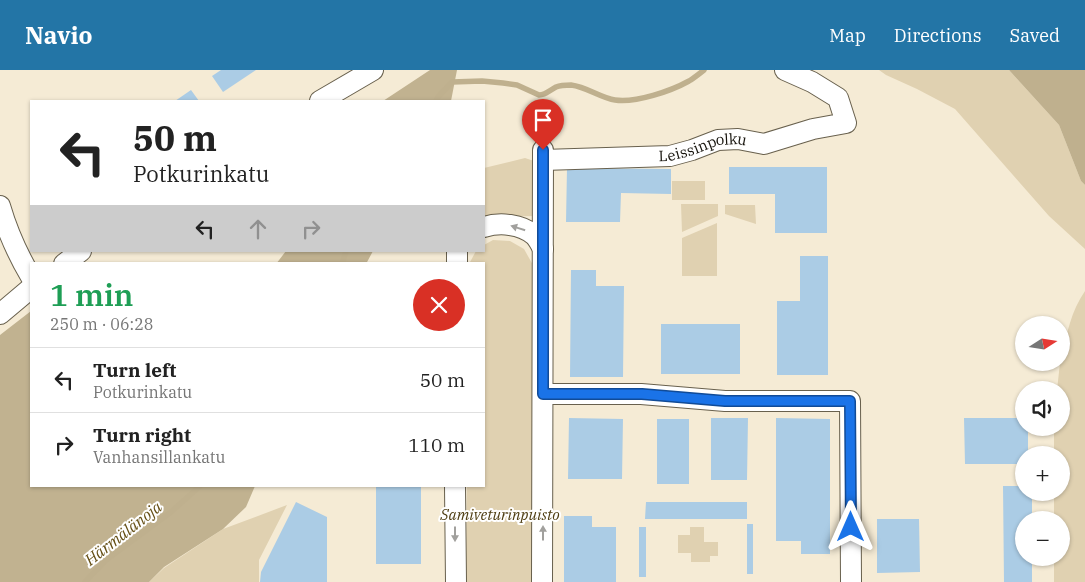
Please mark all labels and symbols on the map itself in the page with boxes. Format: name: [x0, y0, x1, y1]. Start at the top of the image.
pin: [522, 99, 564, 150]
street label: Leissinpolku: [658, 129, 748, 165]
one-way arrow: [510, 223, 525, 231]
north arrow: [1015, 316, 1070, 371]
water label: Härmälänoja: [80, 496, 166, 570]
position arrow: [824, 500, 876, 552]
park label: Samiveturinpuisto: [439, 505, 560, 524]
one-way arrow: [539, 525, 547, 541]
one-way arrow: [452, 526, 460, 542]

